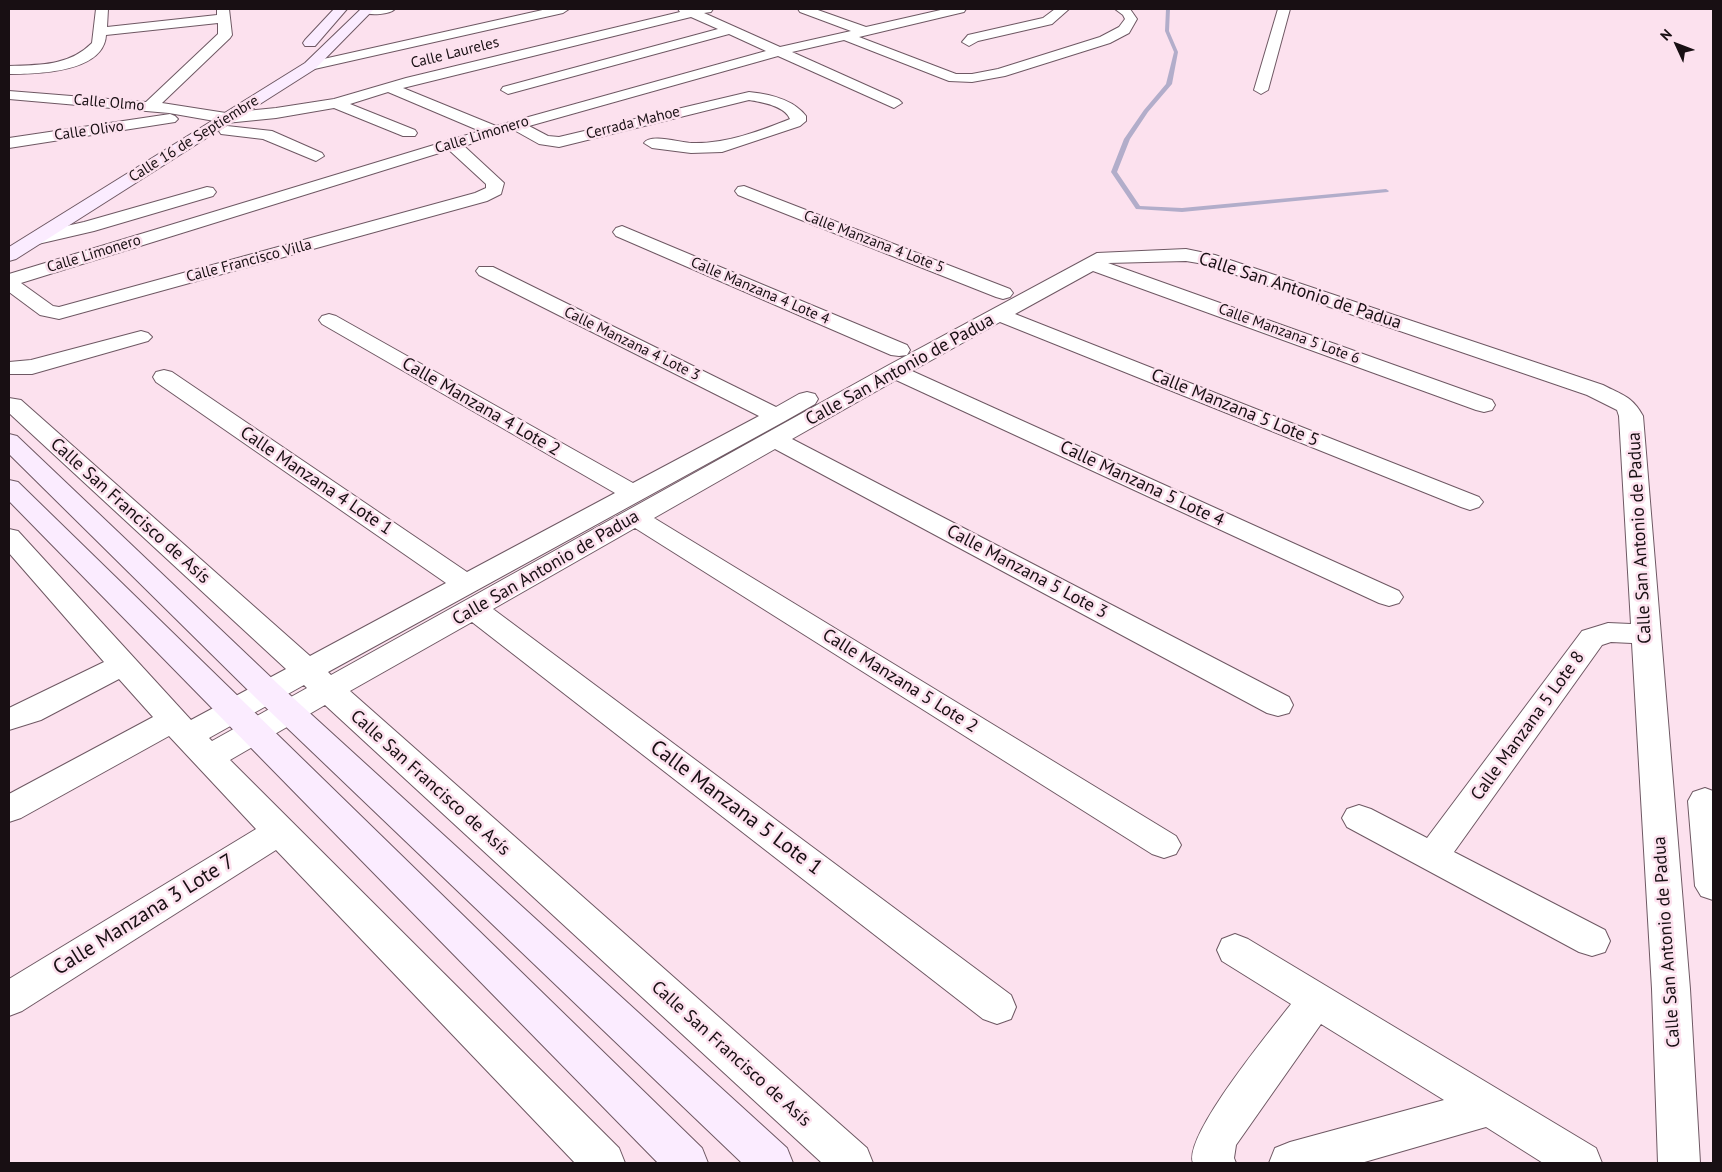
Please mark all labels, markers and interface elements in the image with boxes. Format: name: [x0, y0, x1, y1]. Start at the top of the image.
north arrow: [1652, 20, 1702, 70]
text: N: [1656, 25, 1676, 44]
street label: Calle Laureles: [409, 33, 501, 73]
street label: Calle Olmo: [73, 91, 145, 115]
street label: Calle 16 de Septiembre: [126, 92, 262, 186]
street label: Cerrada Mahoe: [584, 103, 682, 143]
street label: Calle Limonero: [433, 112, 531, 158]
street label: Calle Olivo: [53, 117, 125, 145]
street label: Calle Manzana 4 Lote 5: [801, 207, 947, 277]
street label: Calle Limonero: [45, 231, 143, 277]
street label: Calle Francisco Villa: [184, 236, 314, 286]
street label: Calle San Antonio de Padua: [1196, 248, 1404, 334]
street label: Calle Manzana 4 Lote 4: [688, 254, 832, 328]
street label: Calle Manzana 5 Lote 6: [1216, 300, 1362, 368]
street label: Calle Manzana 4 Lote 3: [561, 303, 703, 385]
street label: Calle San Antonio de Padua: [802, 309, 998, 431]
street label: Calle Manzana 4 Lote 2: [398, 353, 564, 461]
street label: Calle Manzana 5 Lote 5: [1148, 364, 1322, 452]
street label: Calle Manzana 4 Lote 1: [236, 422, 396, 540]
street label: Calle San Antonio de Padua: [1624, 432, 1656, 644]
street label: Calle San Francisco de Asís: [46, 434, 214, 588]
street label: Calle Manzana 5 Lote 4: [1056, 436, 1228, 532]
street label: Calle San Antonio de Padua: [449, 506, 643, 630]
street label: Calle Manzana 5 Lote 3: [943, 520, 1111, 624]
street label: Calle Manzana 5 Lote 2: [818, 624, 982, 738]
street label: Calle Manzana 5 Lote 8: [1467, 647, 1589, 805]
street label: Calle San Francisco de Asís: [346, 706, 514, 860]
street label: Calle Manzana 5 Lote 1: [645, 735, 827, 881]
street label: Calle San Antonio de Padua: [1649, 836, 1685, 1048]
street label: Calle Manzana 3 Lote 7: [49, 849, 239, 981]
street label: Calle San Francisco de Asís: [647, 977, 815, 1131]

